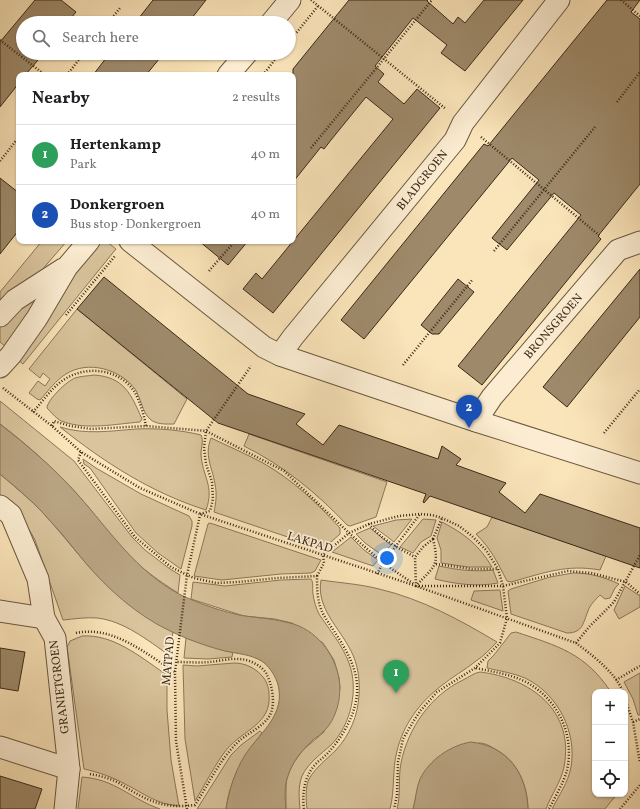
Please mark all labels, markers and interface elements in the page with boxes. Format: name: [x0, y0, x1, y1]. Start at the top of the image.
search box: [16, 16, 296, 60]
icon: search: [30, 27, 52, 49]
text: Search here: [62, 28, 139, 49]
text: Nearby: [32, 87, 90, 110]
text: 2 results: [232, 89, 280, 107]
text: Hertenkamp: [70, 135, 161, 156]
text: 1: [42, 146, 48, 164]
text: 40 m: [251, 146, 280, 164]
street label: BLADGROEN: [394, 147, 452, 214]
text: Park: [70, 156, 97, 174]
text: Donkergroen: [70, 195, 165, 216]
text: 2: [42, 206, 48, 224]
text: 40 m: [251, 206, 280, 224]
text: Bus stop · Donkergroen: [70, 216, 201, 234]
street label: BRONSGROEN: [521, 290, 587, 363]
pin: 2: [456, 395, 482, 428]
street label: LAKPAD: [285, 528, 335, 558]
your location: [377, 548, 397, 568]
street label: MATPAD: [159, 636, 179, 686]
street label: GRANIETGROEN: [46, 639, 74, 735]
pin: 1: [383, 660, 409, 693]
map controls: [592, 689, 628, 797]
button: +: [592, 689, 628, 725]
button: −: [592, 725, 628, 761]
button: locate: [592, 761, 628, 797]

